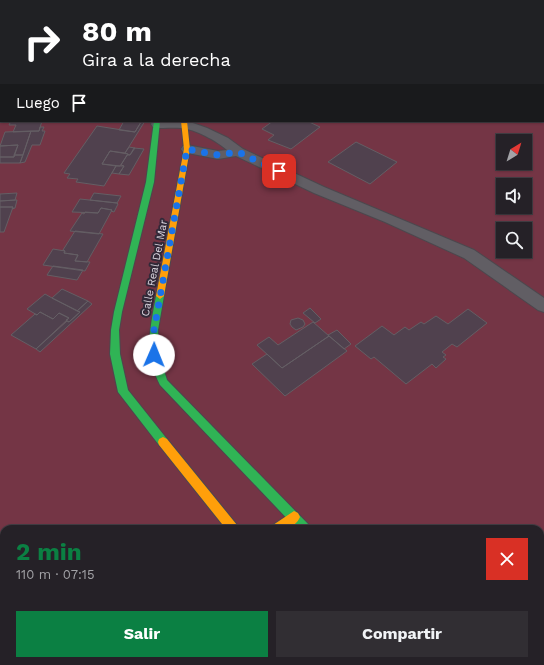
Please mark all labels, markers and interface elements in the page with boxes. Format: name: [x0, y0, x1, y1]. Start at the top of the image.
text: 80 m: [82, 15, 152, 48]
icon: right: [16, 16, 68, 68]
text: Gira a la derecha: [82, 49, 231, 70]
icon: arrive: [68, 92, 90, 114]
text: Luego: [16, 94, 60, 112]
north arrow: [496, 134, 532, 170]
map controls: [496, 134, 532, 258]
pin: [262, 154, 296, 188]
icon: arrive: [268, 160, 290, 182]
button: sound: [496, 178, 532, 214]
street label: Calle Real Del Mar: [139, 218, 170, 317]
button: search: [496, 222, 532, 258]
position arrow: [133, 334, 175, 376]
text: 2 min: [16, 538, 82, 566]
button: close: [486, 538, 528, 580]
text: 110 m · 07:15: [16, 567, 94, 582]
button: Salir: [16, 611, 268, 657]
button: Compartir: [276, 611, 528, 657]

